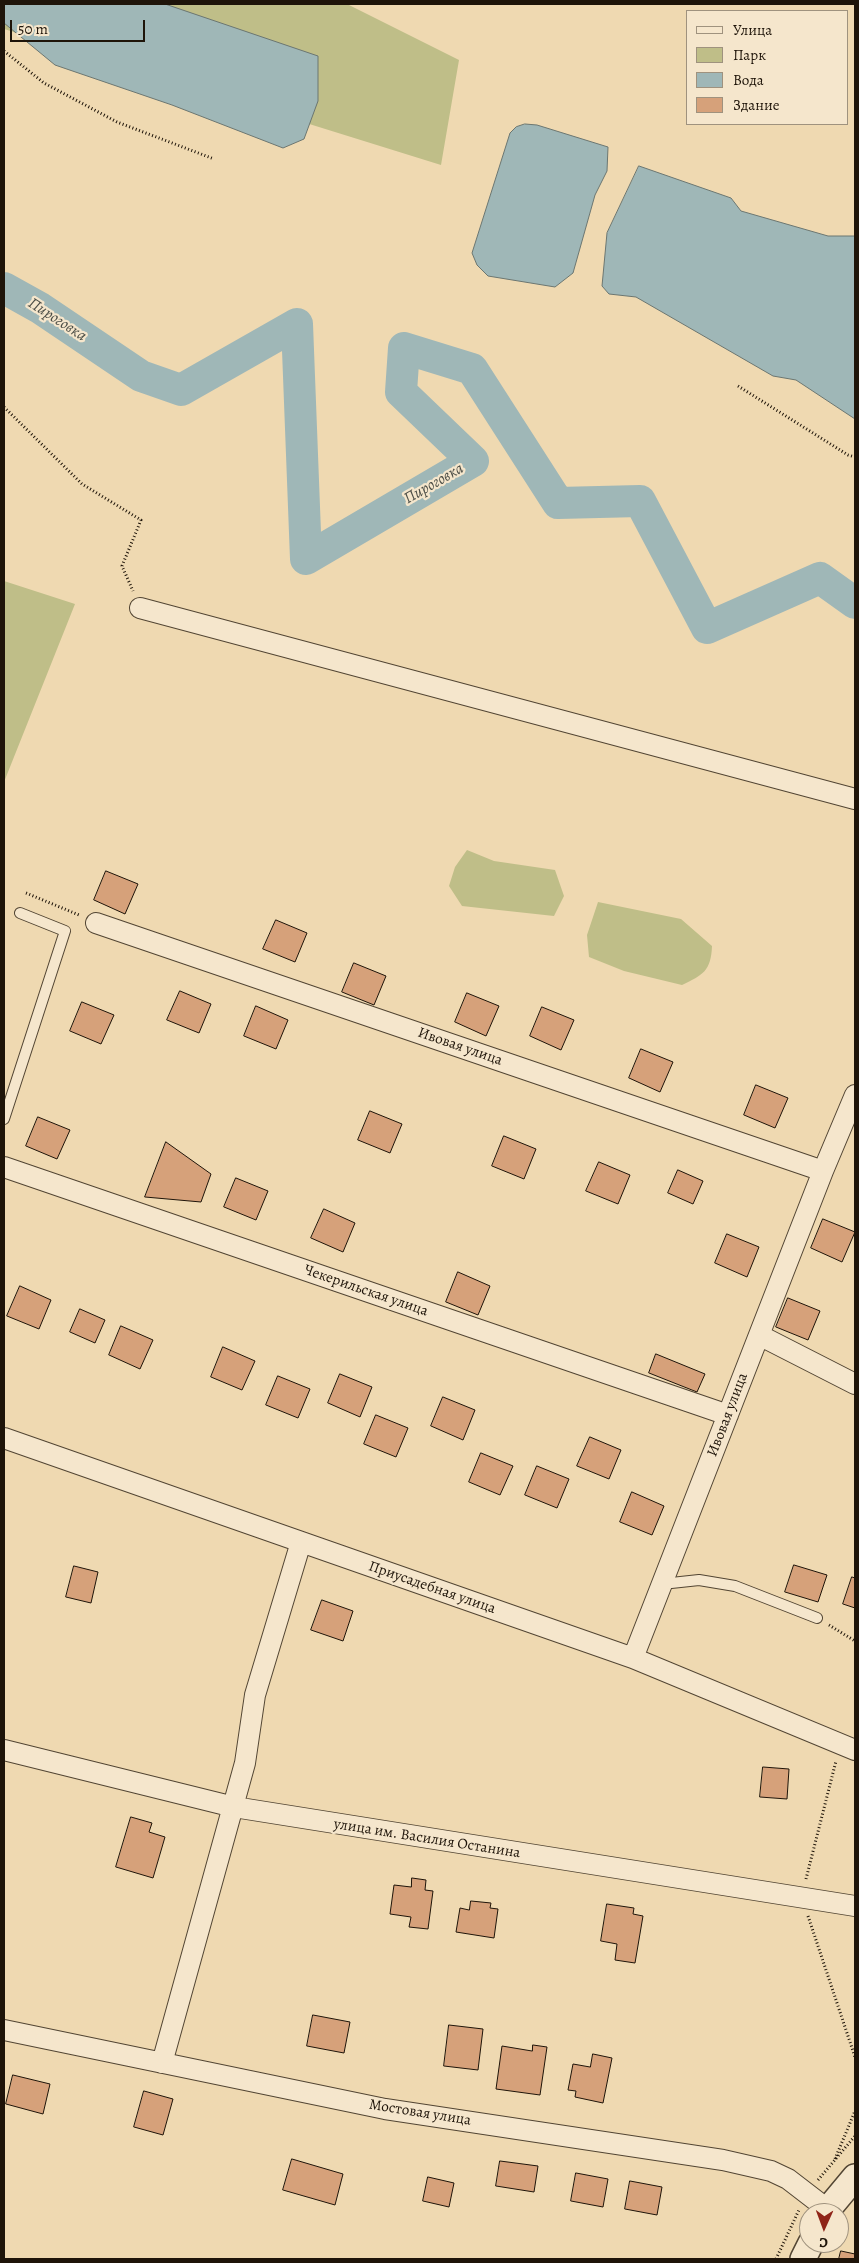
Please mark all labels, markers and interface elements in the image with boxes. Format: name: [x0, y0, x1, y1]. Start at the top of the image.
scale bar: [12, 10, 148, 42]
legend: [686, 10, 849, 125]
text: 50 m: [18, 19, 48, 39]
text: Улица: [733, 20, 772, 40]
text: Парк: [733, 45, 766, 65]
text: Вода: [733, 70, 764, 90]
text: Здание: [733, 95, 780, 115]
water label: Пироговка: [24, 294, 90, 346]
water label: Пироговка: [401, 459, 467, 509]
street label: Ивовая улица: [415, 1024, 505, 1070]
street label: Чекерильская улица: [302, 1261, 430, 1321]
street label: Ивовая улица: [704, 1371, 752, 1459]
street label: Приусадебная улица: [366, 1558, 498, 1618]
street label: улица им. Василия Останина: [332, 1815, 522, 1863]
street label: Мостовая улица: [368, 2096, 472, 2130]
north arrow: [799, 2203, 849, 2253]
text: С: [819, 2233, 828, 2252]

